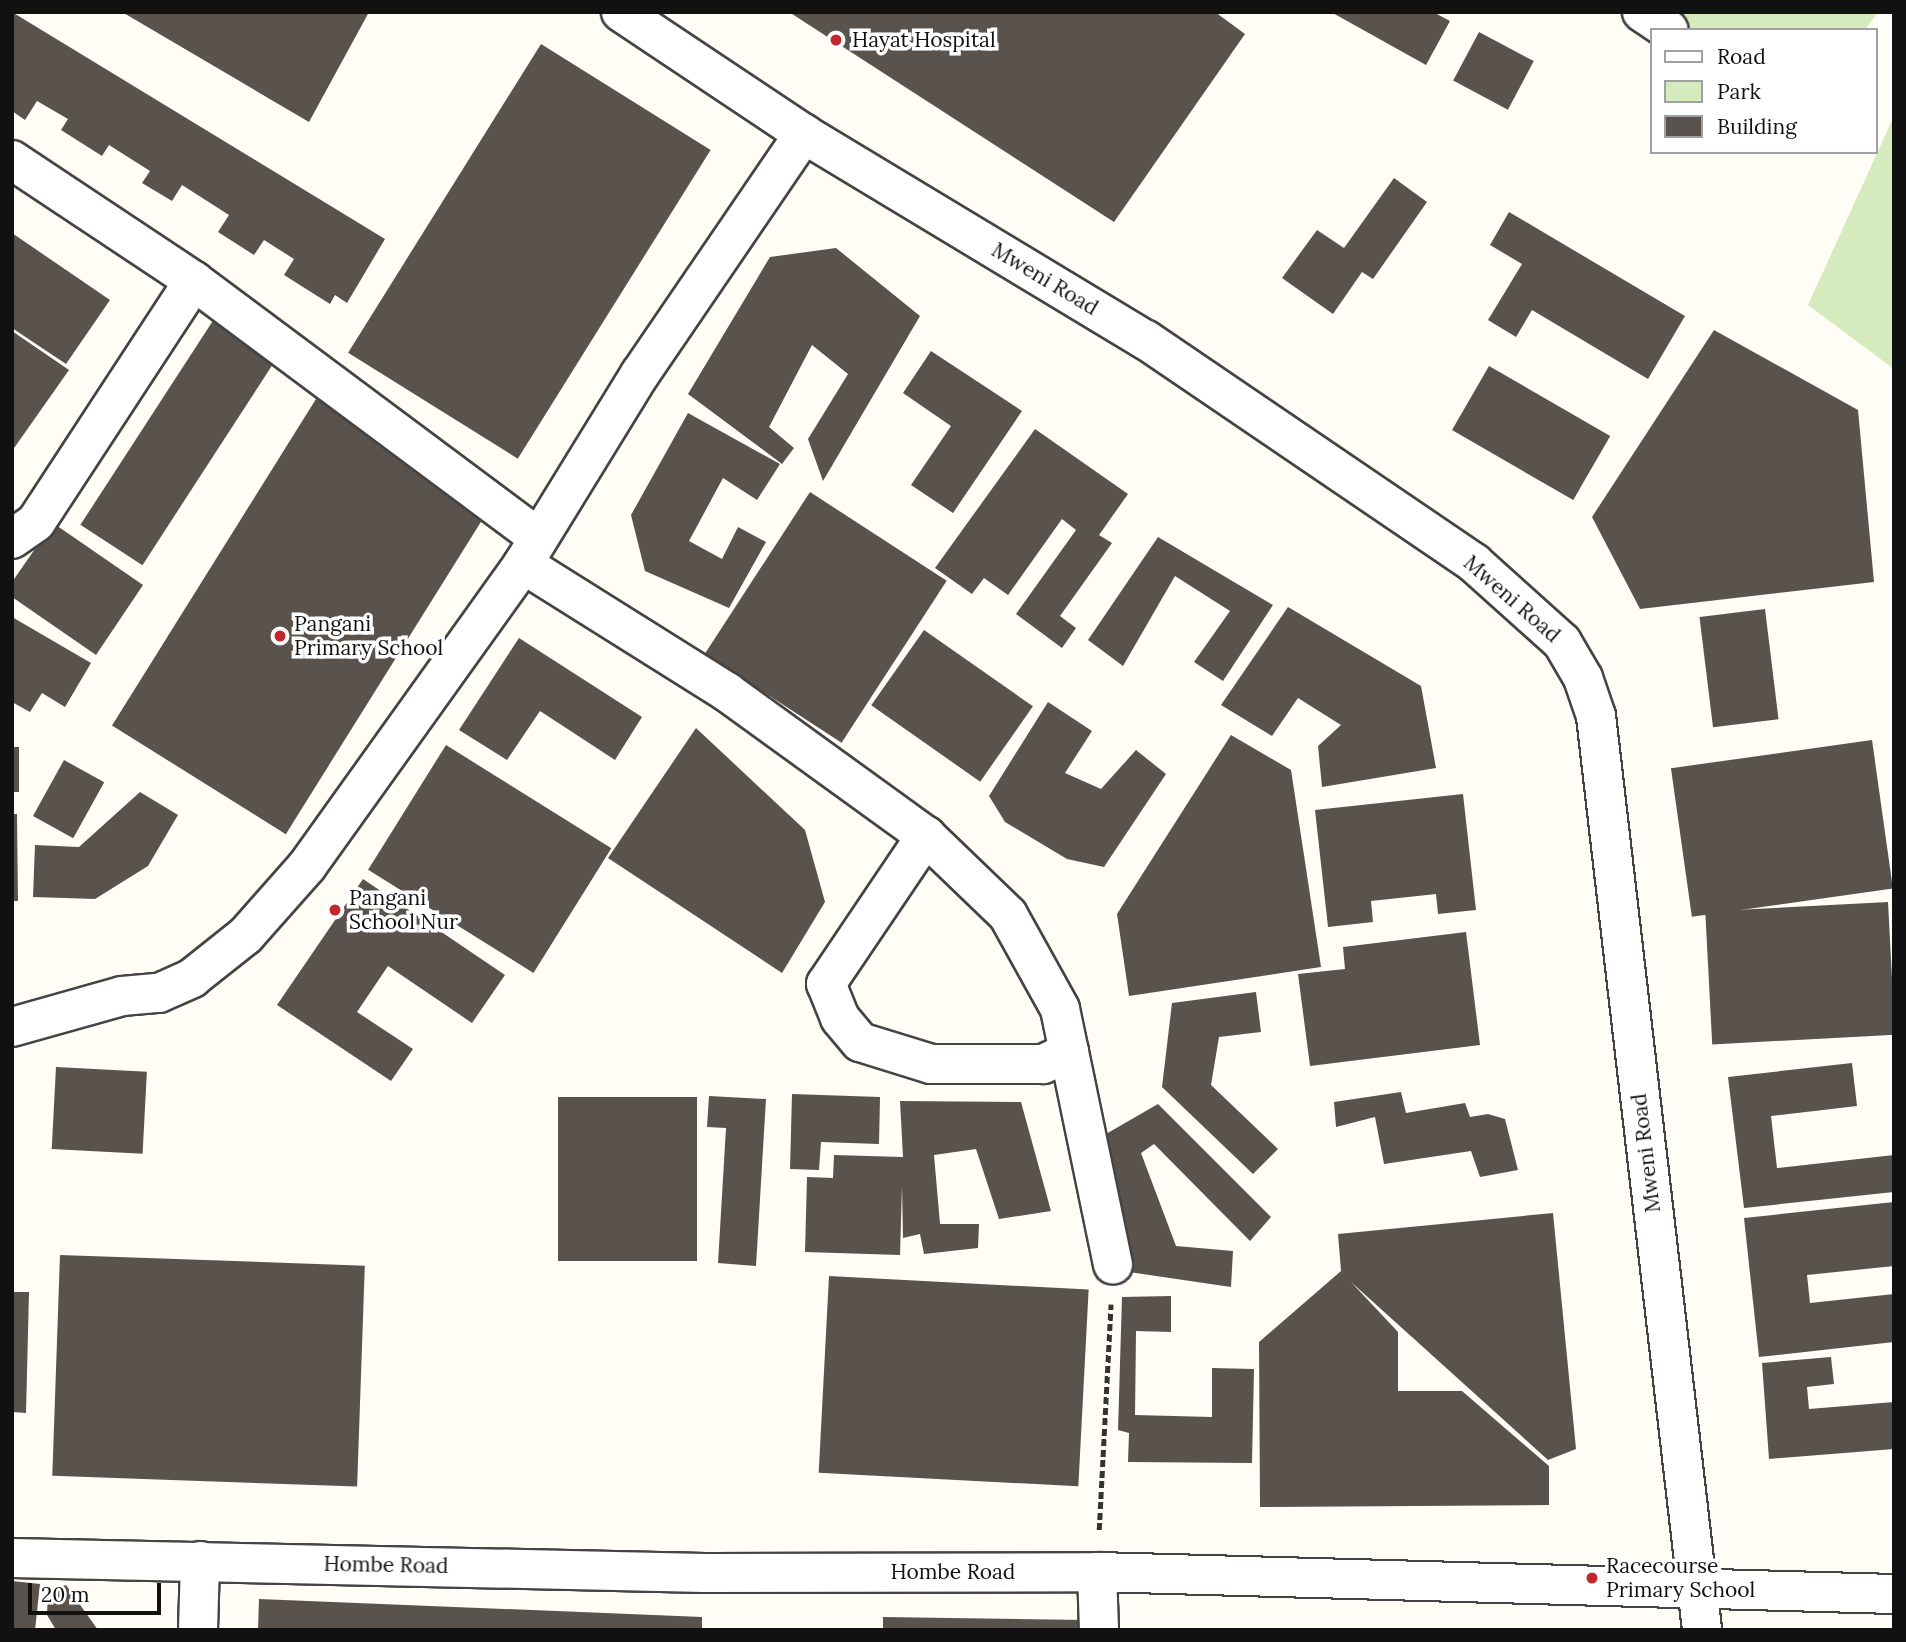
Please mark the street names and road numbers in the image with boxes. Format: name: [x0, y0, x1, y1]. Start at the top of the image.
street label: Mweni Road: [987, 237, 1103, 321]
street label: Mweni Road: [1458, 550, 1566, 648]
street label: Mweni Road: [1626, 1092, 1666, 1214]
street label: Hombe Road: [323, 1551, 449, 1579]
street label: Hombe Road: [891, 1559, 1015, 1585]

